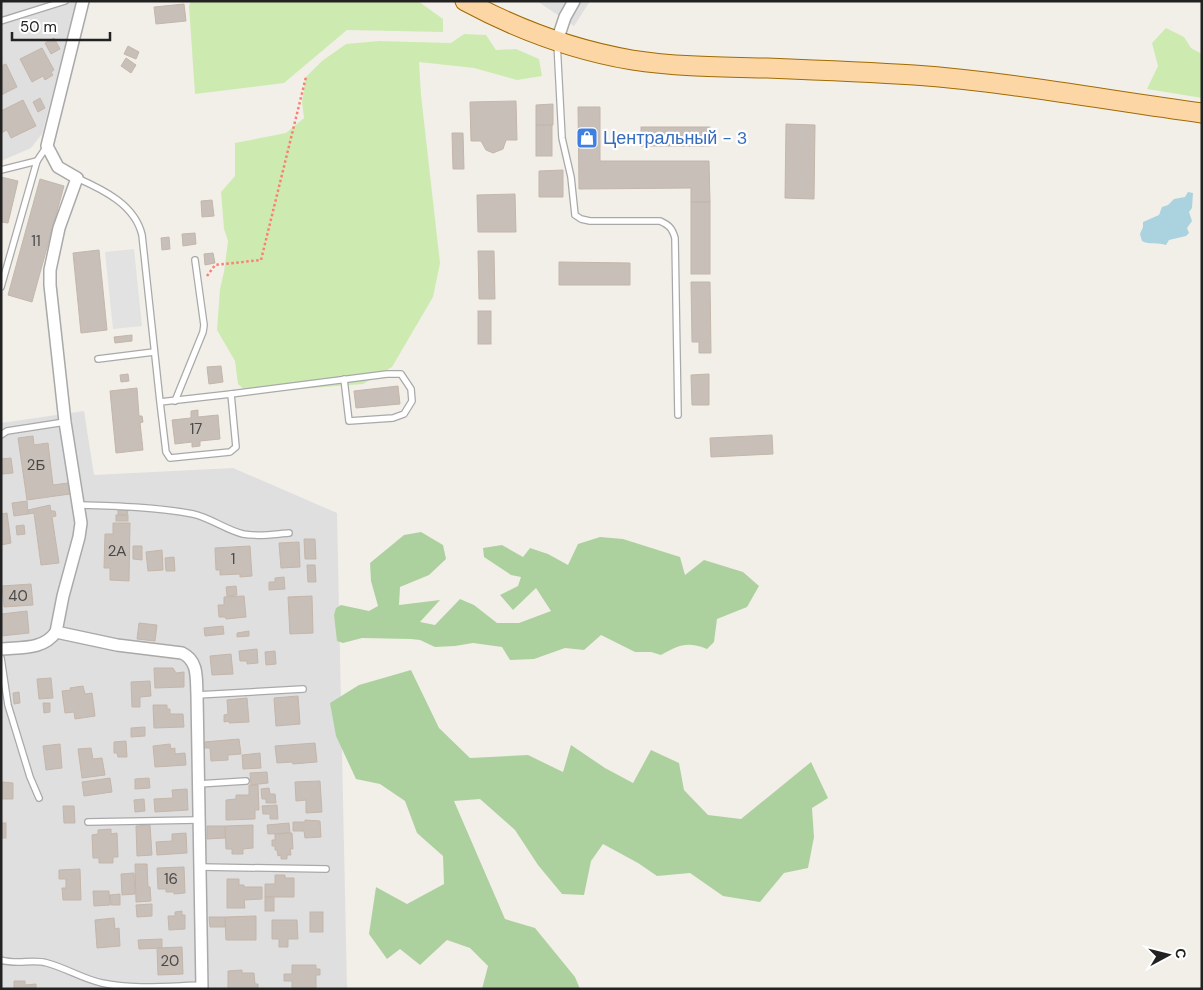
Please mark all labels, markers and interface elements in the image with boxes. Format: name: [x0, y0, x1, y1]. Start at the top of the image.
scale bar: [12, 10, 110, 42]
text: 50 m: [20, 17, 57, 37]
shop icon: Центральный - 3: [575, 126, 599, 150]
place label: Центральный - 3: [603, 126, 747, 150]
house number: 11: [31, 231, 41, 251]
house number: 17: [190, 419, 202, 439]
house number: 2Б: [27, 455, 45, 475]
house number: 2А: [108, 541, 126, 561]
house number: 1: [231, 549, 235, 569]
house number: 40: [8, 586, 28, 606]
house number: 16: [164, 869, 178, 889]
north arrow: [1143, 930, 1193, 980]
text: С: [1171, 947, 1190, 960]
house number: 20: [161, 951, 179, 971]

